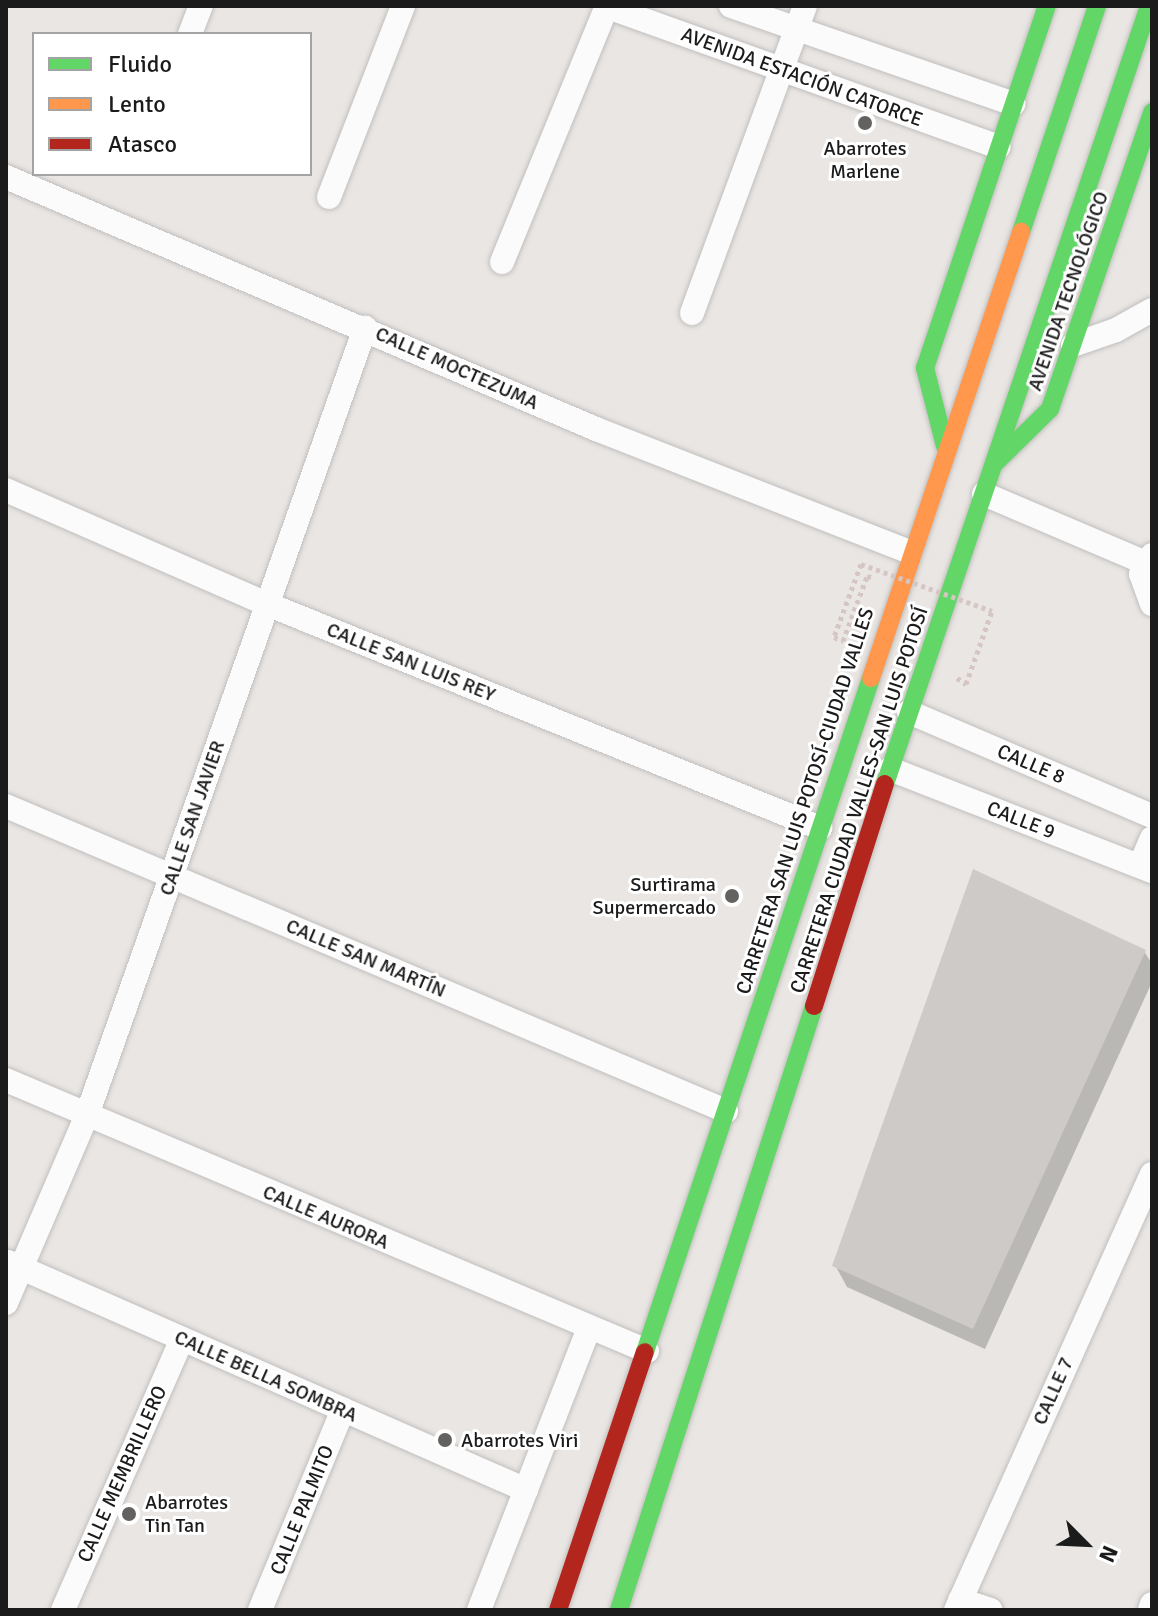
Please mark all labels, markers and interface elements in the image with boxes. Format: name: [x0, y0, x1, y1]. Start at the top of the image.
street label: AVENIDA ESTACIÓN CATORCE: [678, 22, 926, 132]
legend: [32, 32, 312, 176]
text: Fluido: [108, 49, 172, 79]
text: Lento: [108, 89, 166, 119]
marker: Abarrotes Marlene: [856, 114, 874, 132]
text: Atasco: [108, 129, 177, 159]
place label: Abarrotes Marlene: [823, 136, 907, 183]
street label: AVENIDA TECNOLÓGICO: [1023, 188, 1113, 394]
street label: CALLE MOCTEZUMA: [372, 321, 542, 415]
street label: CARRETERA CIUDAD VALLES-SAN LUIS POTOSÍ: [785, 604, 933, 996]
street label: CARRETERA SAN LUIS POTOSÍ-CIUDAD VALLES: [731, 605, 879, 997]
street label: CALLE SAN LUIS REY: [323, 617, 499, 707]
street label: CALLE SAN JAVIER: [154, 737, 230, 899]
street label: CALLE 8: [993, 739, 1069, 789]
street label: CALLE 9: [983, 796, 1059, 844]
place label: Surtirama Supermercado: [593, 872, 716, 919]
marker: Surtirama Supermercado: [723, 887, 741, 905]
street label: CALLE SAN MARTÍN: [282, 913, 450, 1003]
street label: CALLE AURORA: [259, 1180, 393, 1254]
street label: CALLE BELLA SOMBRA: [171, 1325, 361, 1427]
street label: CALLE 7: [1028, 1354, 1078, 1428]
street label: CALLE MEMBRILLERO: [72, 1382, 172, 1566]
place label: Abarrotes Viri: [461, 1428, 578, 1452]
marker: Abarrotes Viri: [436, 1431, 454, 1449]
street label: CALLE PALMITO: [265, 1442, 339, 1578]
place label: Abarrotes Tin Tan: [145, 1490, 228, 1537]
north arrow: [1046, 1504, 1126, 1584]
marker: Abarrotes Tin Tan: [120, 1505, 138, 1523]
text: N: [1093, 1541, 1124, 1566]

